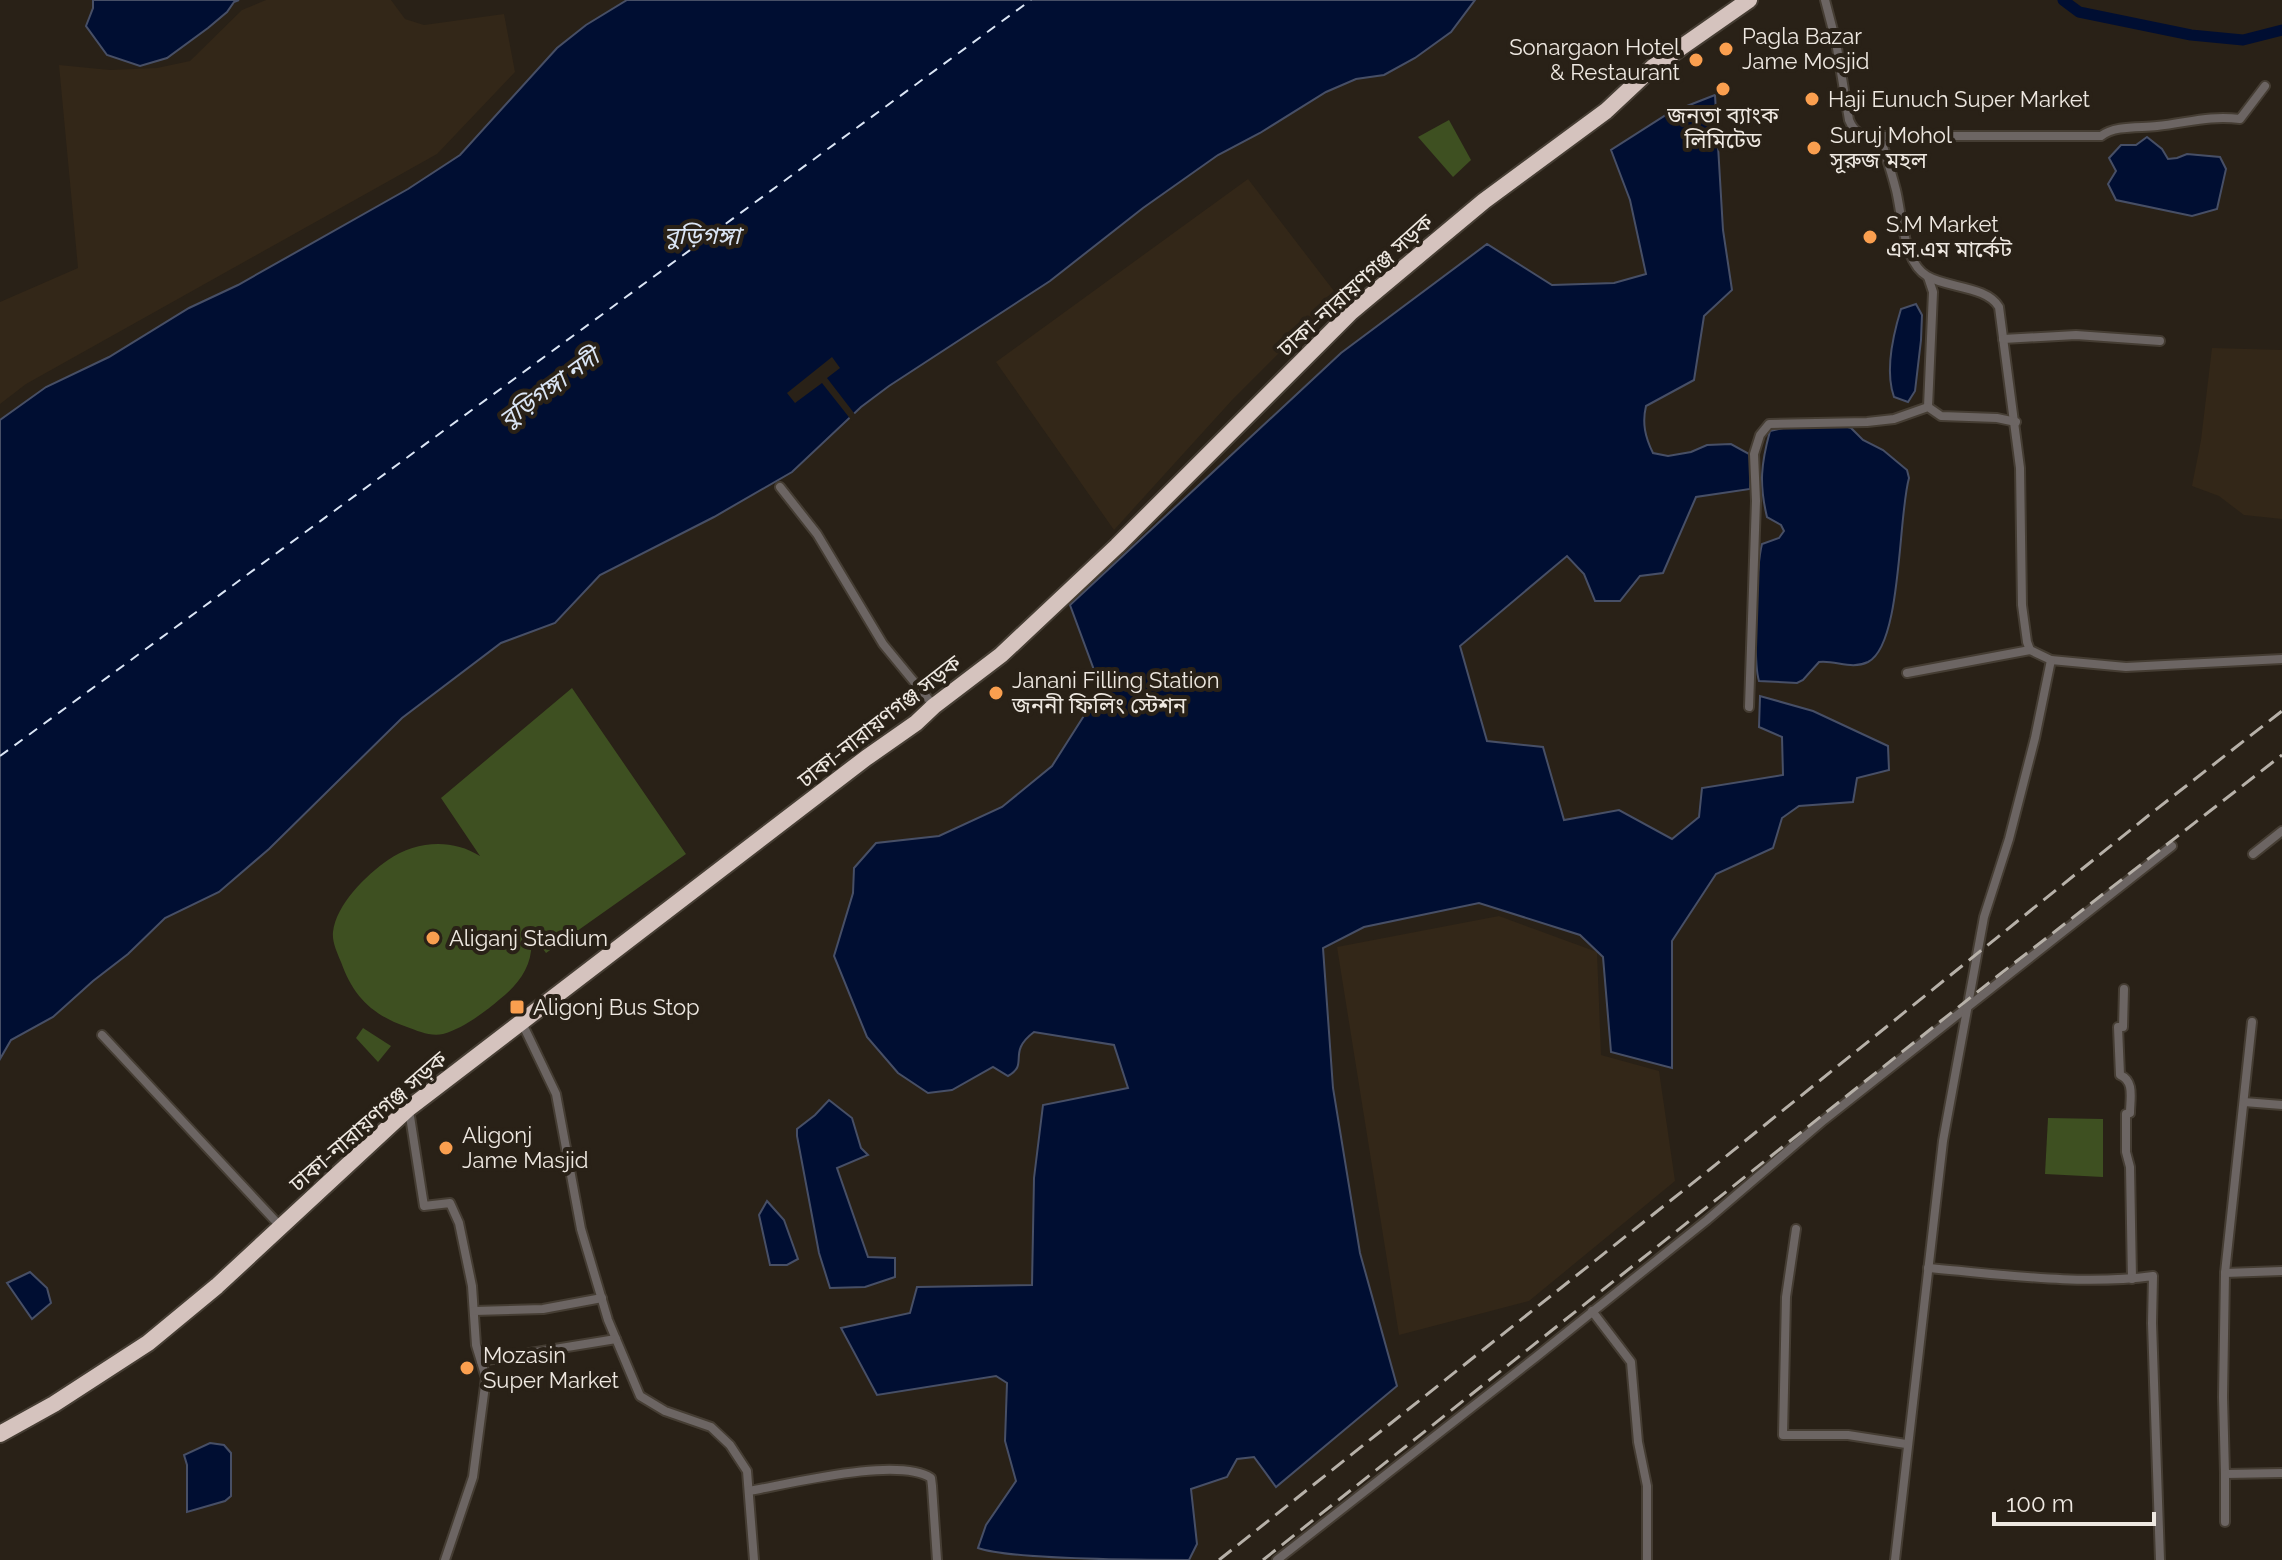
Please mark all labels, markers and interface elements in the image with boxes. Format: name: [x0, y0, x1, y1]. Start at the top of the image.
place label: Pagla Bazar Jame Mosjid: [1742, 23, 1869, 74]
place label: Sonargaon Hotel & Restaurant: [1509, 34, 1681, 85]
marker: Pagla Bazar Jame Mosjid: [1717, 40, 1735, 58]
marker: Sonargaon Hotel & Restaurant: [1687, 51, 1705, 69]
marker: জনতা ব্যাংক লিমিটেড: [1714, 80, 1732, 98]
place label: Haji Eunuch Super Market: [1828, 86, 2091, 112]
marker: Haji Eunuch Super Market: [1803, 90, 1821, 108]
place label: জনতা ব্যাংক লিমিটেড: [1666, 102, 1779, 153]
place label: Suruj Mohol সূরুজ মহল: [1829, 122, 1952, 174]
marker: Suruj Mohol সূরুজ মহল: [1805, 139, 1823, 157]
street label: ঢাকা-নারায়ণগঞ্জ সড়ক: [1271, 208, 1438, 362]
place label: S.M Market এস.এম মার্কেট: [1886, 211, 2013, 262]
water label: বুড়িগঙ্গা: [664, 221, 745, 250]
marker: S.M Market এস.এম মার্কেট: [1861, 228, 1879, 246]
water label: বুড়িগঙ্গা নদী: [493, 339, 608, 434]
street label: ঢাকা-নারায়ণগঞ্জ সড়ক: [791, 649, 966, 793]
place label: Janani Filling Station জননী ফিলিং স্টেশন: [1011, 667, 1220, 718]
marker: Janani Filling Station জননী ফিলিং স্টেশন: [987, 684, 1005, 702]
place label: Aliganj Stadium: [449, 925, 608, 951]
marker: Aliganj Stadium: [424, 929, 442, 947]
place label: Aligonj Bus Stop: [533, 994, 700, 1020]
marker: Aligonj Bus Stop: [508, 998, 526, 1016]
street label: ঢাকা-নারায়ণগঞ্জ সড়ক: [283, 1045, 452, 1197]
place label: Aligonj Jame Masjid: [462, 1122, 588, 1173]
marker: Aligonj Jame Masjid: [437, 1139, 455, 1157]
place label: Mozasin Super Market: [483, 1342, 620, 1393]
marker: Mozasin Super Market: [458, 1359, 476, 1377]
scale bar: [1994, 1476, 2154, 1526]
text: 100 m: [2006, 1489, 2074, 1518]

